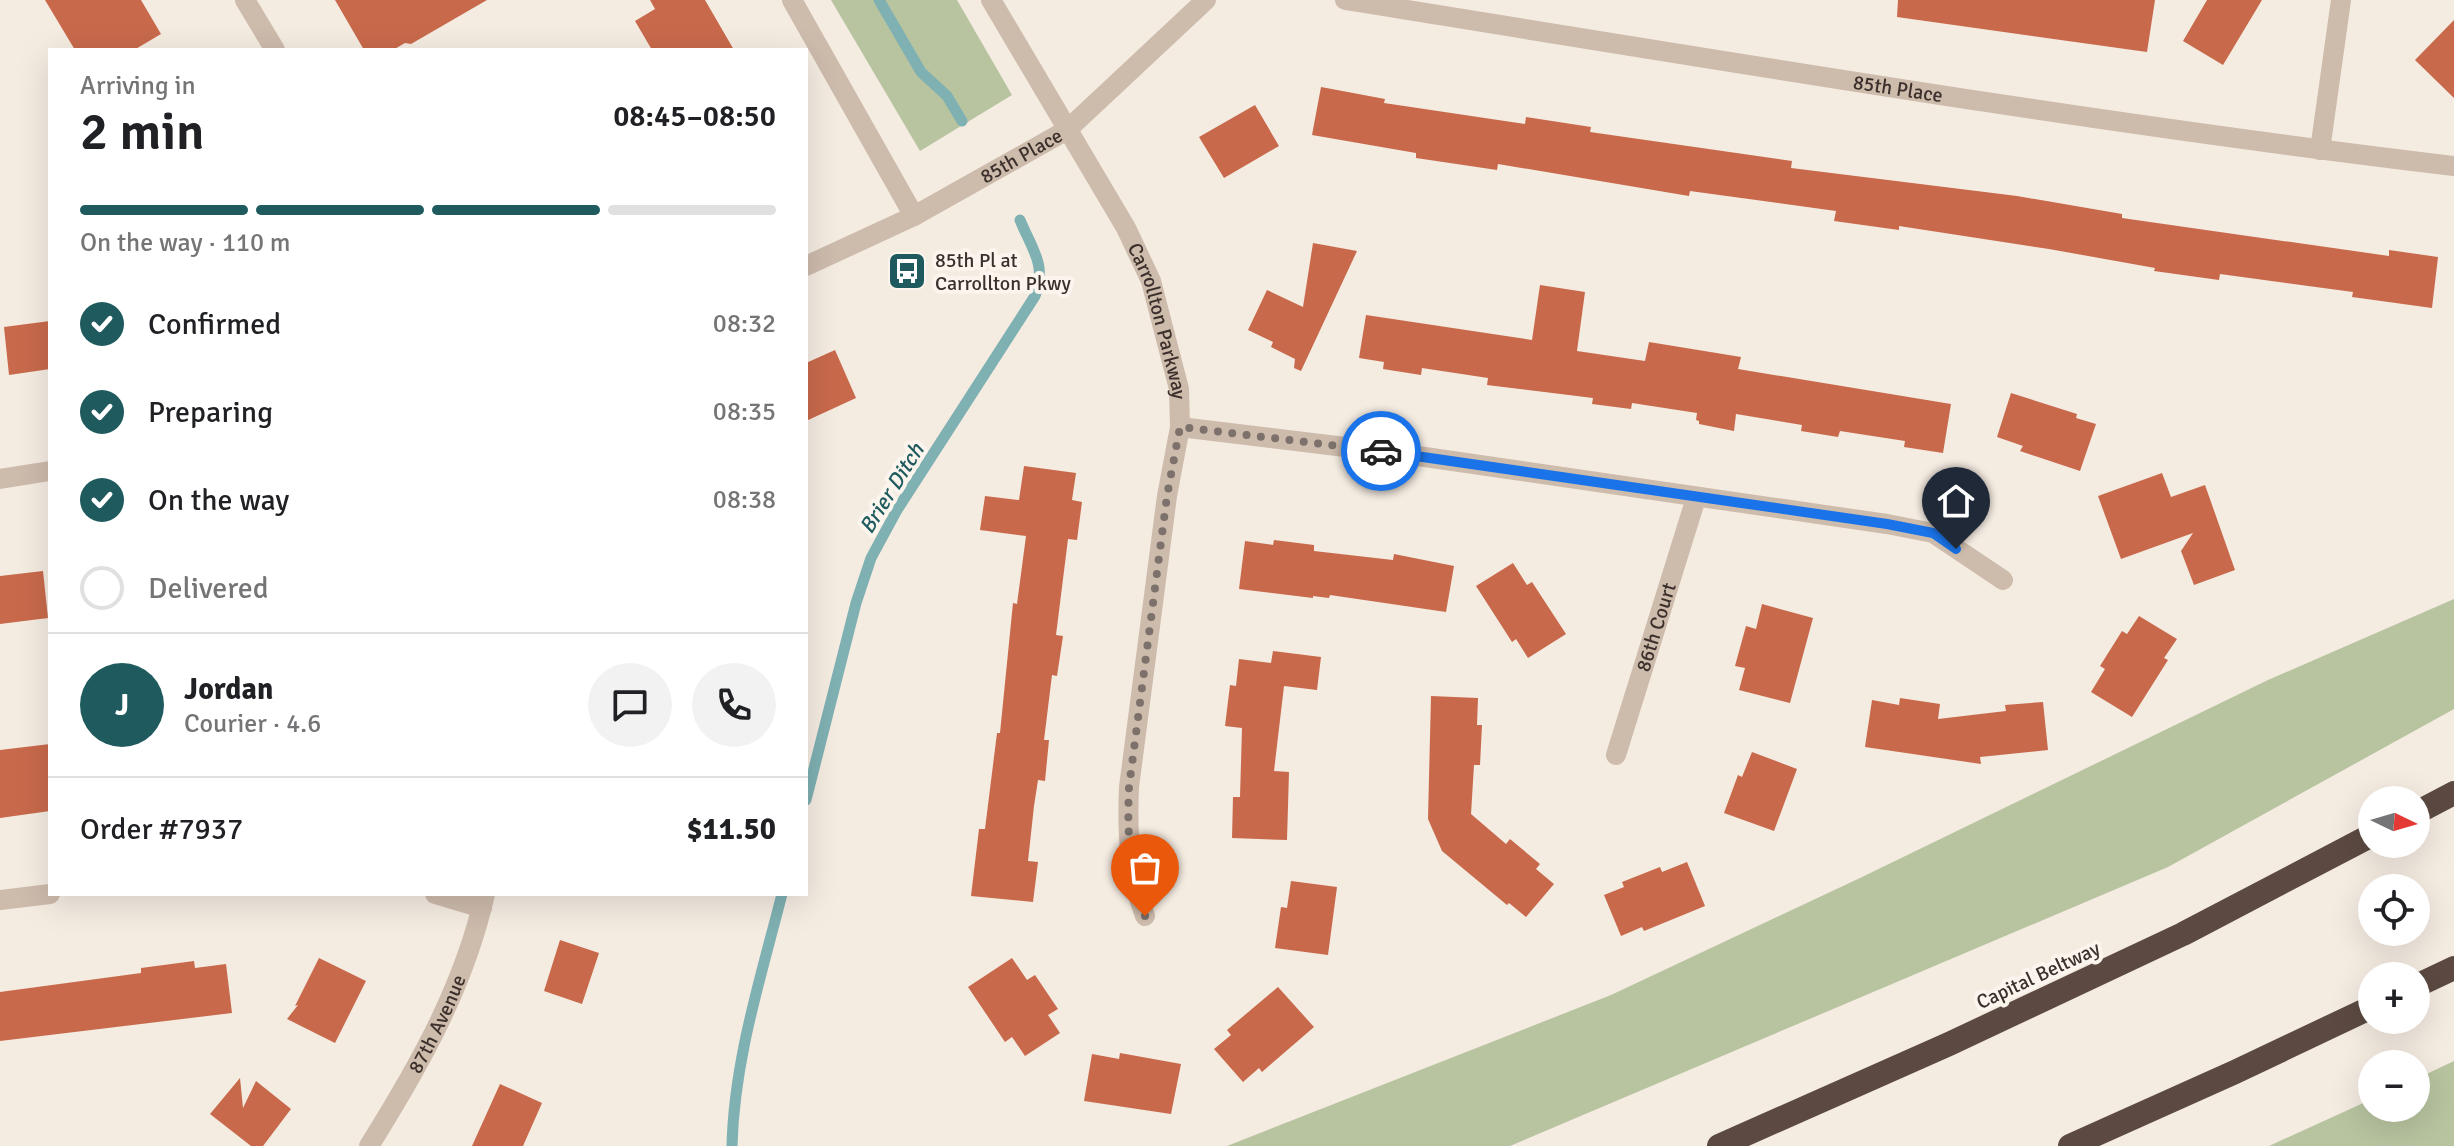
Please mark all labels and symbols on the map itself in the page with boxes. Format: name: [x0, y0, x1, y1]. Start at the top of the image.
street label: 85th Place: [1851, 70, 1945, 108]
street label: 85th Place: [976, 123, 1067, 189]
street label: Carrollton Parkway: [1122, 239, 1191, 400]
place label: 85th Pl at Carrollton Pkwy: [935, 248, 1071, 296]
bus stop icon: 85th Pl at Carrollton Pkwy: [886, 250, 928, 292]
courier: [1341, 411, 1421, 491]
water label: Brier Ditch: [853, 437, 930, 538]
pin: [1922, 467, 1990, 549]
street label: 86th Court: [1631, 580, 1682, 675]
north arrow: [2358, 786, 2430, 858]
pin: [1111, 834, 1179, 916]
street label: Capital Beltway: [1972, 936, 2105, 1015]
street label: 87th Avenue: [403, 971, 472, 1078]

